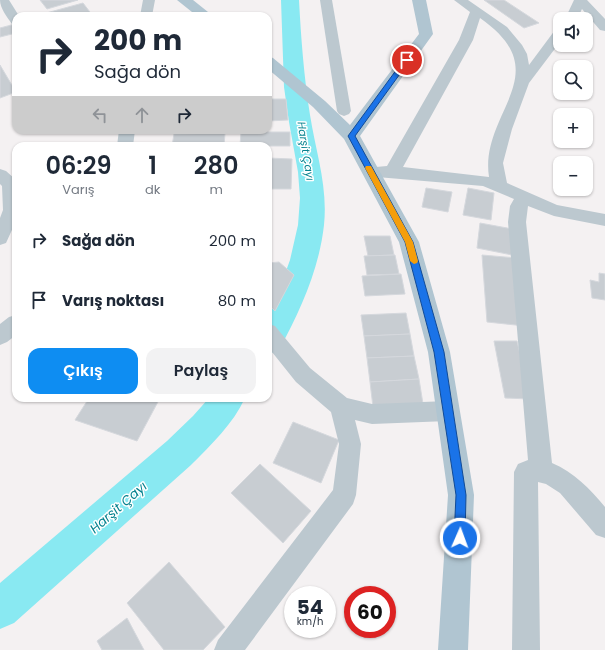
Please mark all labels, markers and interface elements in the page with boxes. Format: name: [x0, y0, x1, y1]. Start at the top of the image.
map controls: [553, 12, 593, 196]
button: sound: [553, 12, 593, 52]
text: 200 m: [94, 21, 182, 60]
icon: right: [28, 28, 80, 80]
pin: [390, 43, 424, 77]
icon: arrive: [396, 49, 418, 71]
text: Sağa dön: [94, 59, 181, 84]
button: search: [553, 60, 593, 100]
icon: left: [89, 104, 111, 126]
icon: ahead: [131, 104, 153, 126]
icon: right: [173, 104, 195, 126]
button: +: [553, 108, 593, 148]
water label: Harşit Çayı: [293, 120, 319, 182]
text: 06:29: [45, 149, 111, 182]
text: 1: [148, 149, 157, 182]
text: 280: [194, 149, 239, 182]
button: −: [553, 156, 593, 196]
text: Varış: [62, 180, 95, 199]
text: dk: [145, 180, 160, 199]
text: m: [209, 180, 223, 199]
icon: right: [28, 229, 50, 251]
text: Sağa dön: [62, 230, 135, 251]
text: 200 m: [209, 230, 256, 251]
icon: arrive: [28, 289, 50, 311]
text: Varış noktası: [62, 290, 164, 311]
text: 80 m: [218, 290, 256, 311]
button: Çıkış: [28, 348, 138, 394]
button: Paylaş: [146, 348, 256, 394]
water label: Harşit Çayı: [85, 477, 151, 538]
position arrow: [439, 517, 481, 559]
speed limit sign: 60: [344, 586, 396, 638]
text: 54: [297, 593, 323, 621]
text: km/h: [297, 614, 323, 629]

